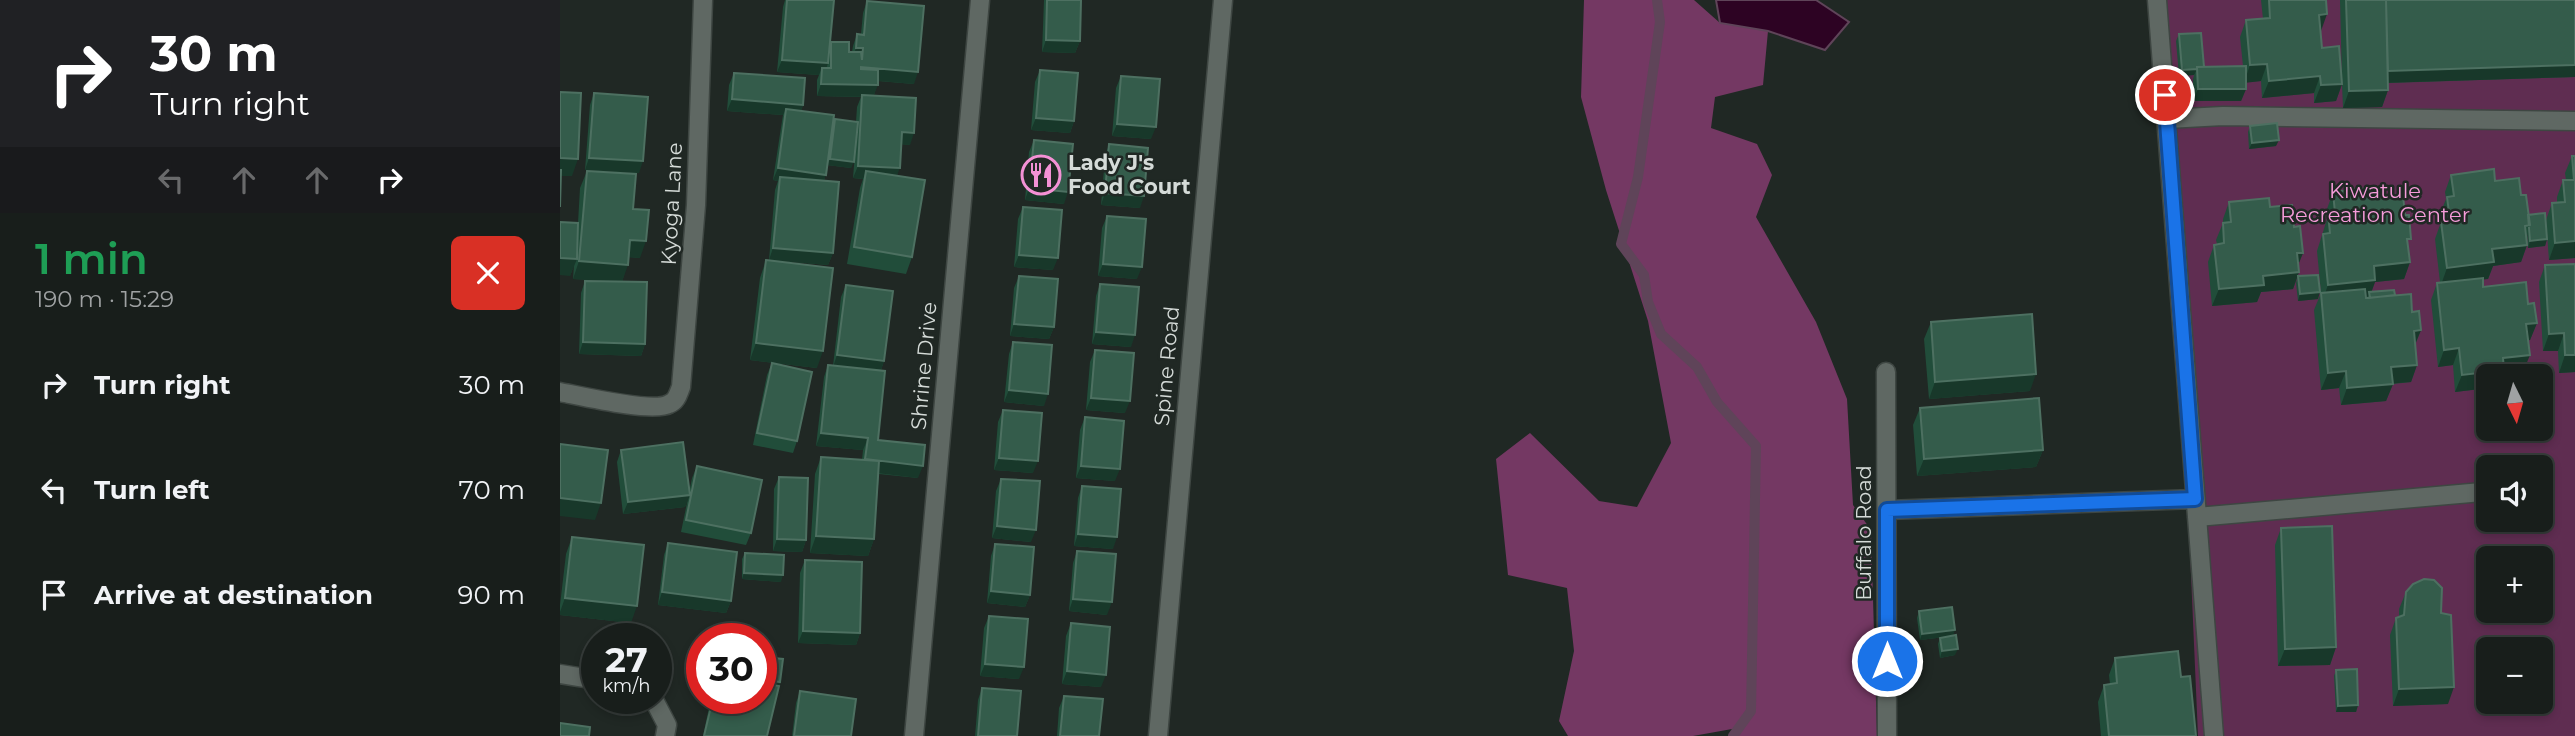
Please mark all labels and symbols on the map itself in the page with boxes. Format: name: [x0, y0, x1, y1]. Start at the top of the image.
pin: [2135, 65, 2195, 125]
street label: Kyoga Lane: [656, 142, 687, 266]
place label: Lady J's Food Court: [1068, 150, 1191, 199]
restaurant icon: Lady J's Food Court: [1020, 154, 1062, 196]
park label: Kiwatule Recreation Center: [2280, 178, 2470, 227]
street label: Shrine Drive: [905, 301, 942, 431]
street label: Spine Road: [1149, 305, 1184, 427]
north arrow: [2476, 364, 2553, 441]
street label: Buffalo Road: [1851, 465, 1876, 601]
speed limit sign: 30: [686, 623, 777, 714]
position arrow: [1850, 624, 1924, 698]

